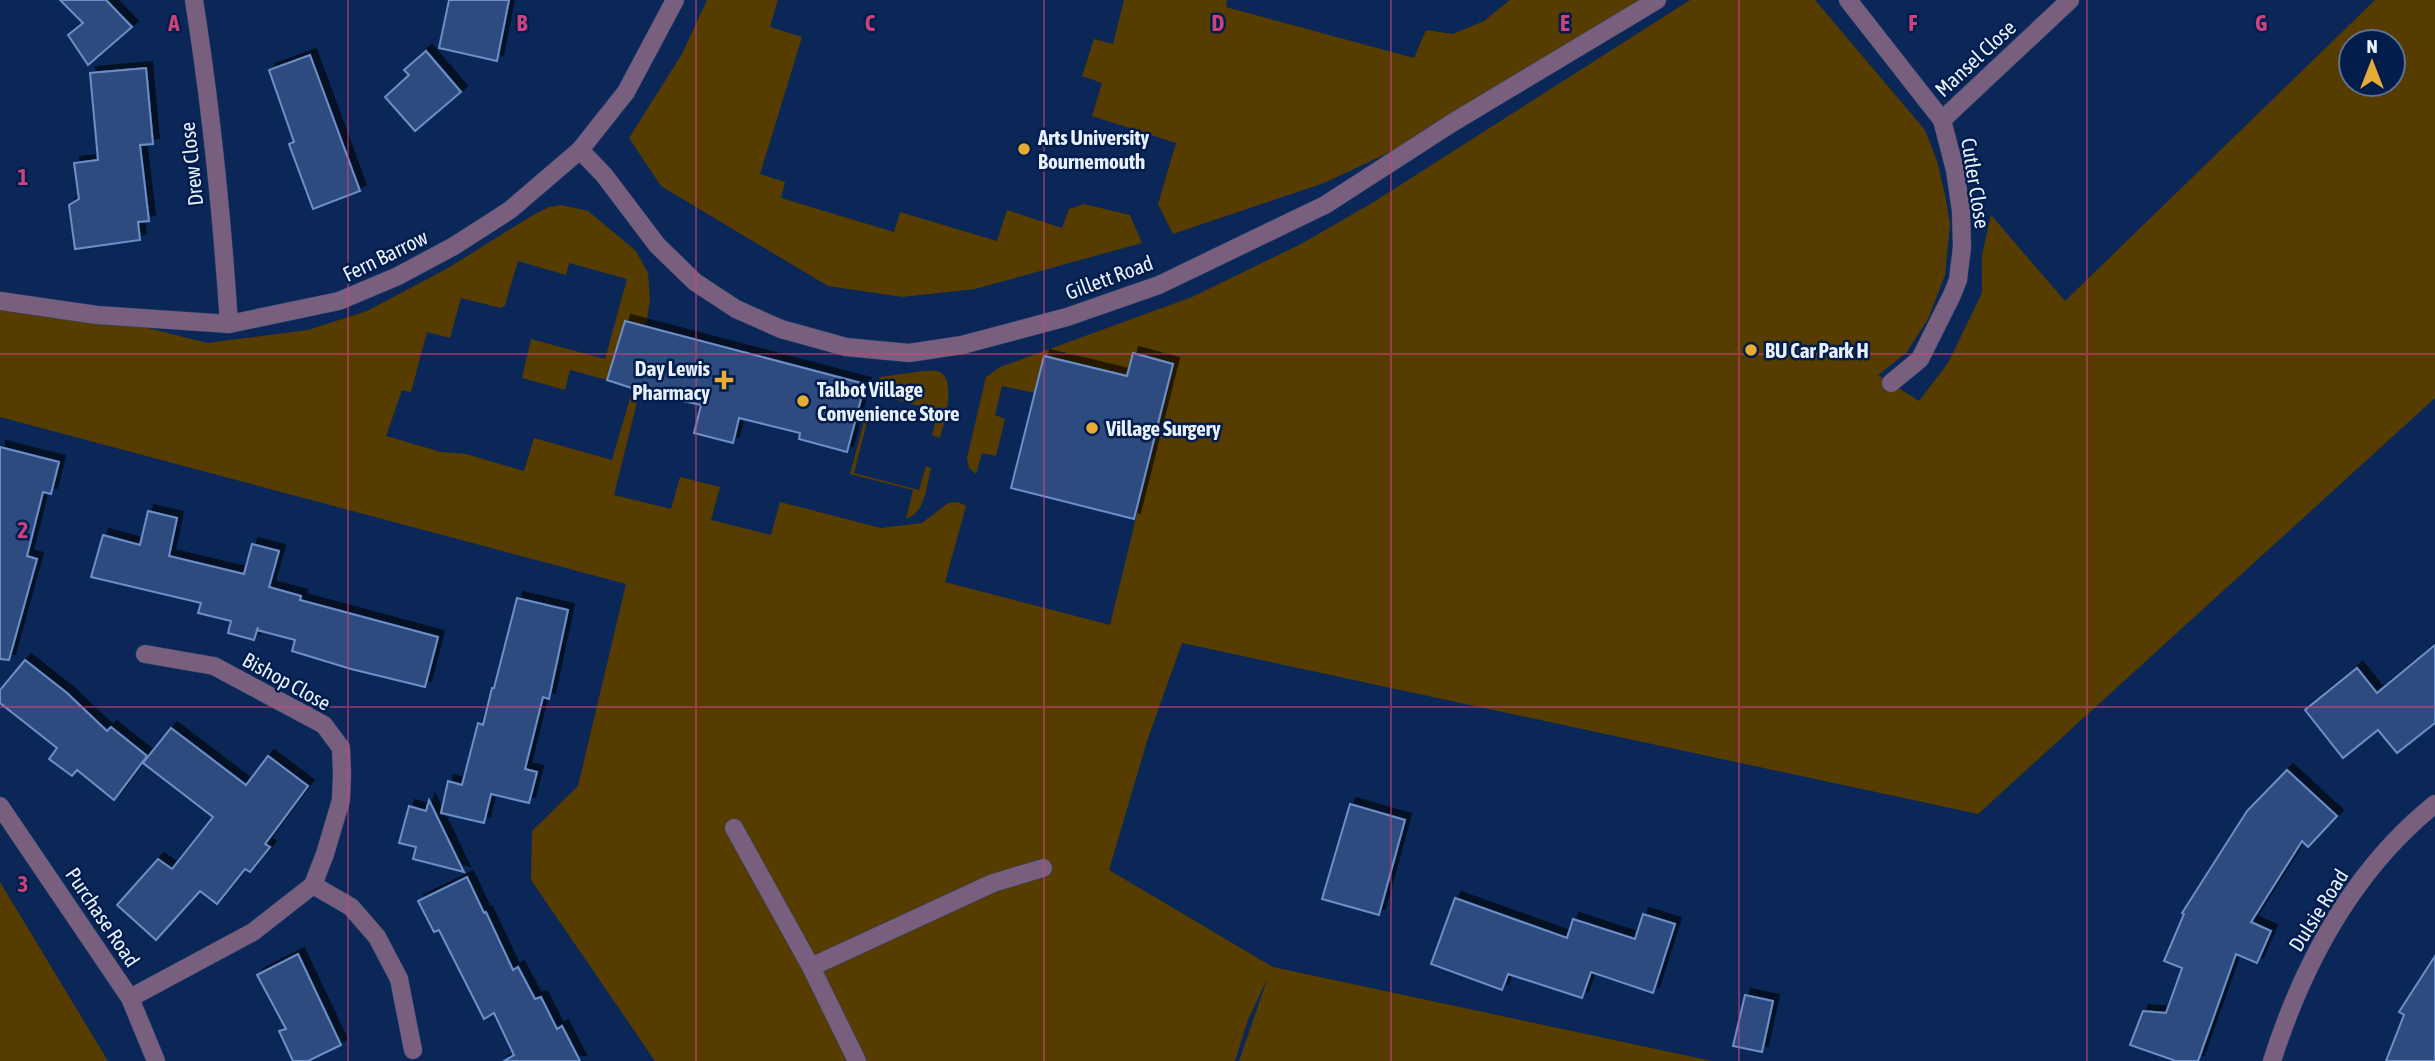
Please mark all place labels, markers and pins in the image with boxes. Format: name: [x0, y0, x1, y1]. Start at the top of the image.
place label: Arts University Bournemouth: [1037, 125, 1149, 173]
marker: Arts University Bournemouth: [1016, 141, 1032, 157]
place label: BU Car Park H: [1765, 338, 1869, 362]
marker: BU Car Park H: [1743, 342, 1759, 358]
place label: Day Lewis Pharmacy: [632, 356, 711, 404]
marker: Day Lewis Pharmacy: [716, 372, 732, 388]
place label: Talbot Village Convenience Store: [817, 377, 960, 425]
marker: Talbot Village Convenience Store: [795, 393, 811, 409]
place label: Village Surgery: [1105, 416, 1221, 440]
marker: Village Surgery: [1084, 420, 1100, 436]

